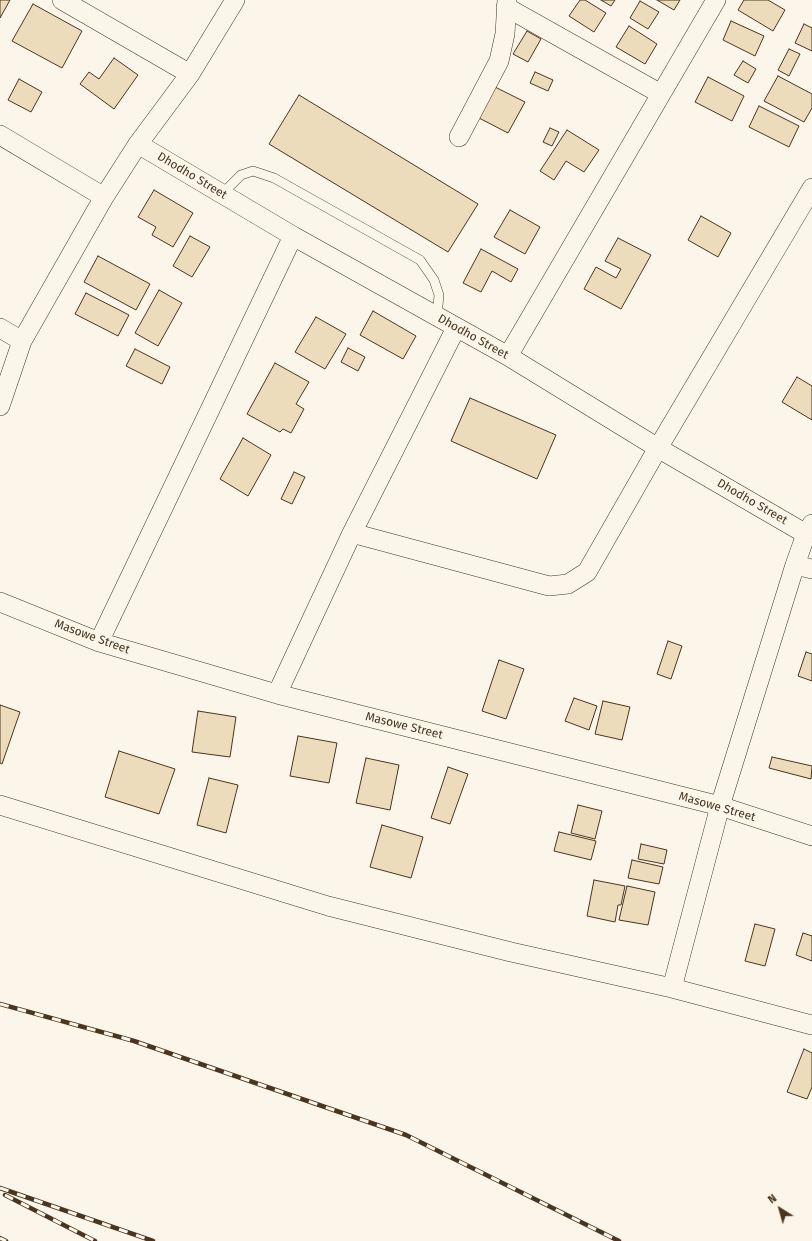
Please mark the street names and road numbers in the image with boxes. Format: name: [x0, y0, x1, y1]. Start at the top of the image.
street label: Dhodho Street: [155, 150, 229, 202]
street label: Dhodho Street: [435, 312, 511, 362]
street label: Dhodho Street: [714, 476, 790, 528]
street label: Masowe Street: [52, 617, 132, 657]
street label: Masowe Street: [364, 709, 444, 743]
street label: Masowe Street: [677, 789, 757, 825]

